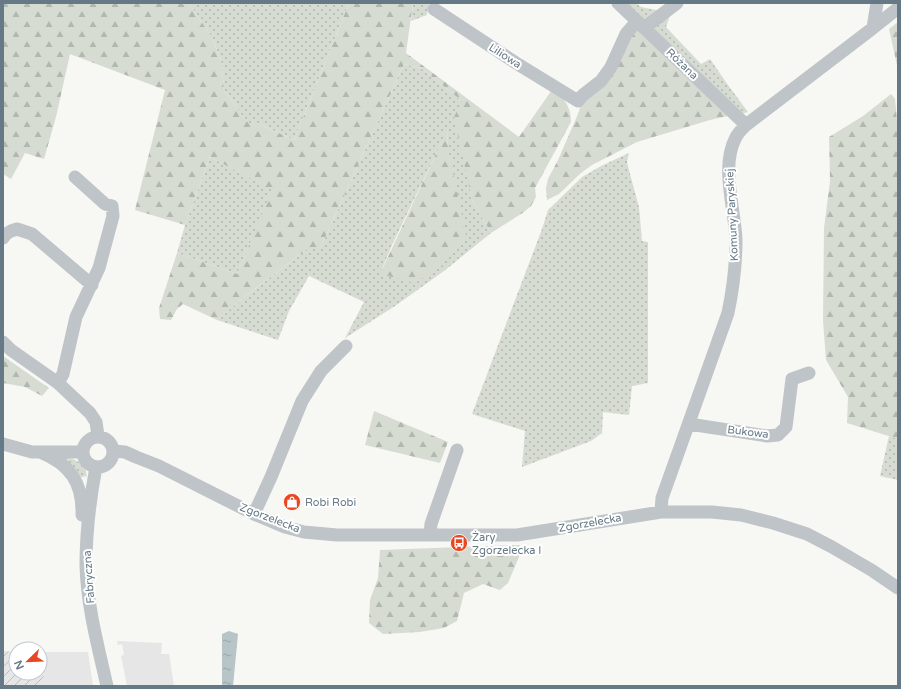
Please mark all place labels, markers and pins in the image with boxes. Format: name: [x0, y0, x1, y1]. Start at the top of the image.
shop icon: Robi Robi: [282, 492, 302, 512]
place label: Robi Robi: [305, 496, 356, 509]
place label: Żary Zgorzelecka I: [472, 531, 541, 557]
bus stop icon: Żary Zgorzelecka I: [449, 533, 469, 553]

